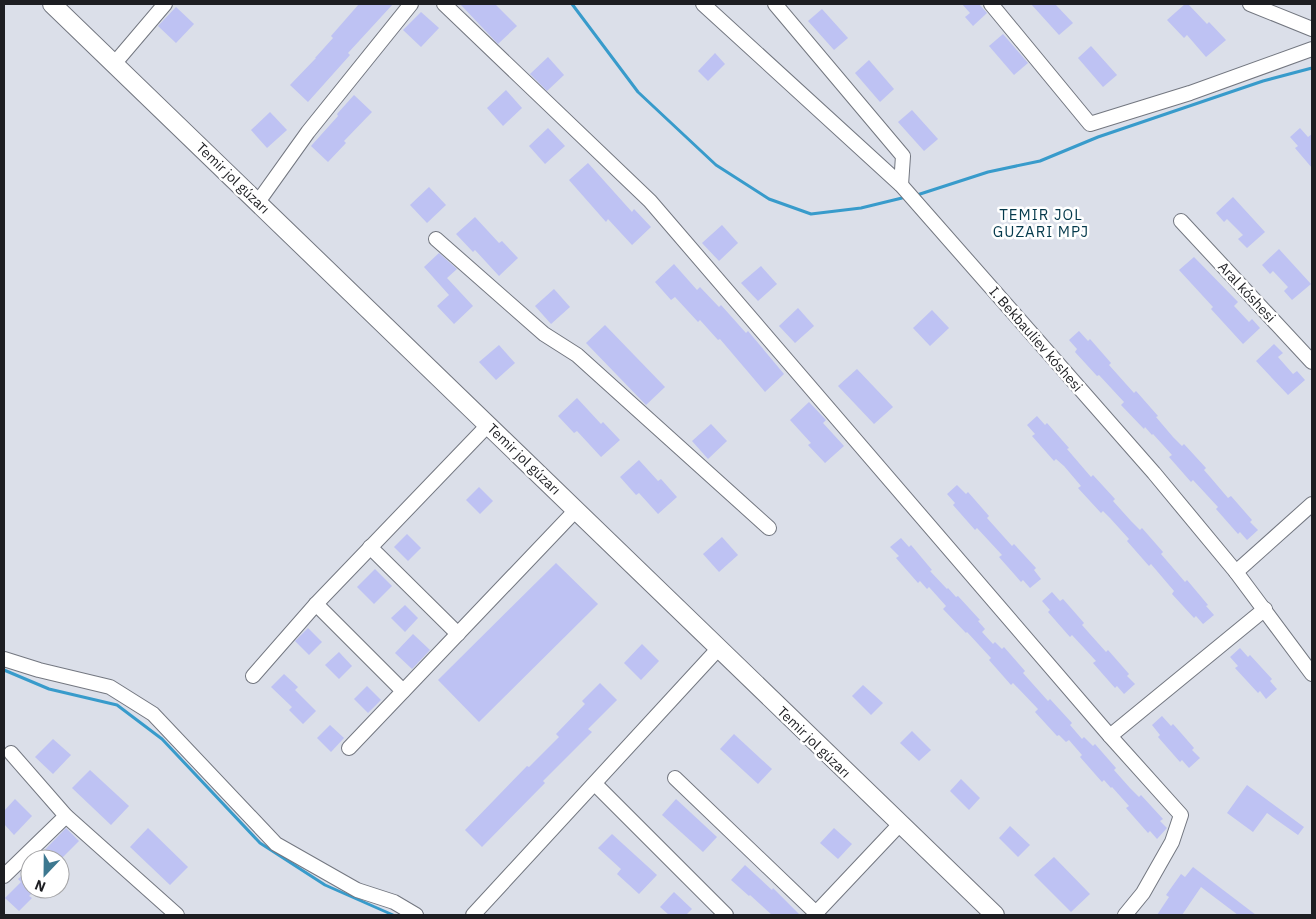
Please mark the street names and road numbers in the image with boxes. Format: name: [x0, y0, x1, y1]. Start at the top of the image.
street label: Temir jol gúzarı: [192, 138, 274, 218]
street label: Aral kóshesi: [1214, 258, 1280, 326]
street label: I. Bekbauliev kóshesi: [985, 283, 1087, 395]
street label: Temir jol gúzarı: [483, 419, 565, 499]
street label: Temir jol gúzarı: [773, 702, 855, 782]

